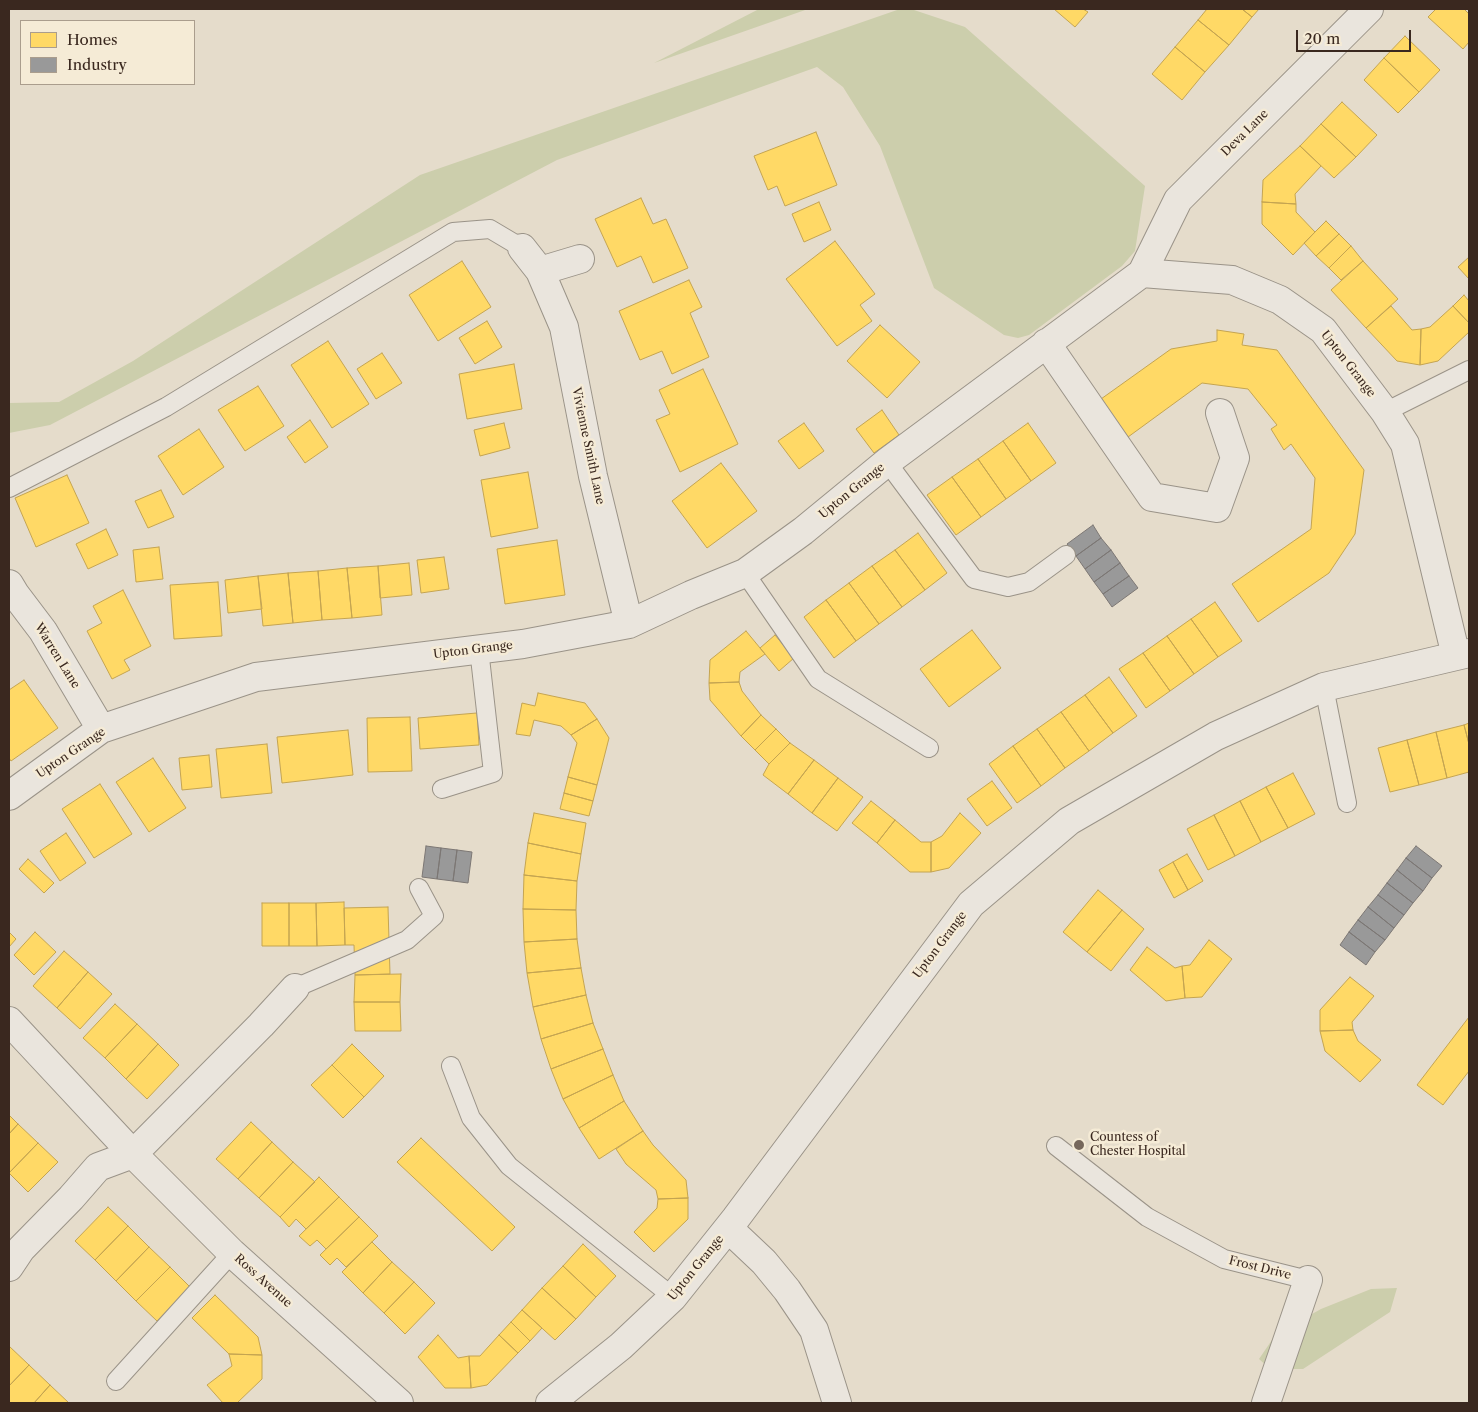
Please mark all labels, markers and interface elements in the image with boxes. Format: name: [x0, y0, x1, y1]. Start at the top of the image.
legend: [20, 20, 195, 85]
scale bar: [1298, 20, 1413, 52]
text: 20 m: [1304, 29, 1340, 48]
text: Homes: [67, 30, 118, 49]
text: Industry: [67, 55, 127, 74]
street label: Deva Lane: [1219, 107, 1271, 159]
street label: Upton Grange: [1318, 328, 1378, 400]
street label: Vivienne Smith Lane: [569, 386, 607, 506]
street label: Upton Grange: [816, 460, 888, 522]
street label: Warren Lane: [31, 621, 83, 691]
street label: Upton Grange: [432, 638, 514, 662]
street label: Upton Grange: [34, 725, 108, 781]
street label: Upton Grange: [910, 909, 970, 981]
place label: Countess of Chester Hospital: [1090, 1131, 1186, 1159]
marker: Countess of Chester Hospital: [1072, 1138, 1086, 1152]
street label: Upton Grange: [665, 1232, 727, 1304]
street label: Ross Avenue: [231, 1251, 295, 1311]
street label: Frost Drive: [1227, 1253, 1293, 1283]

